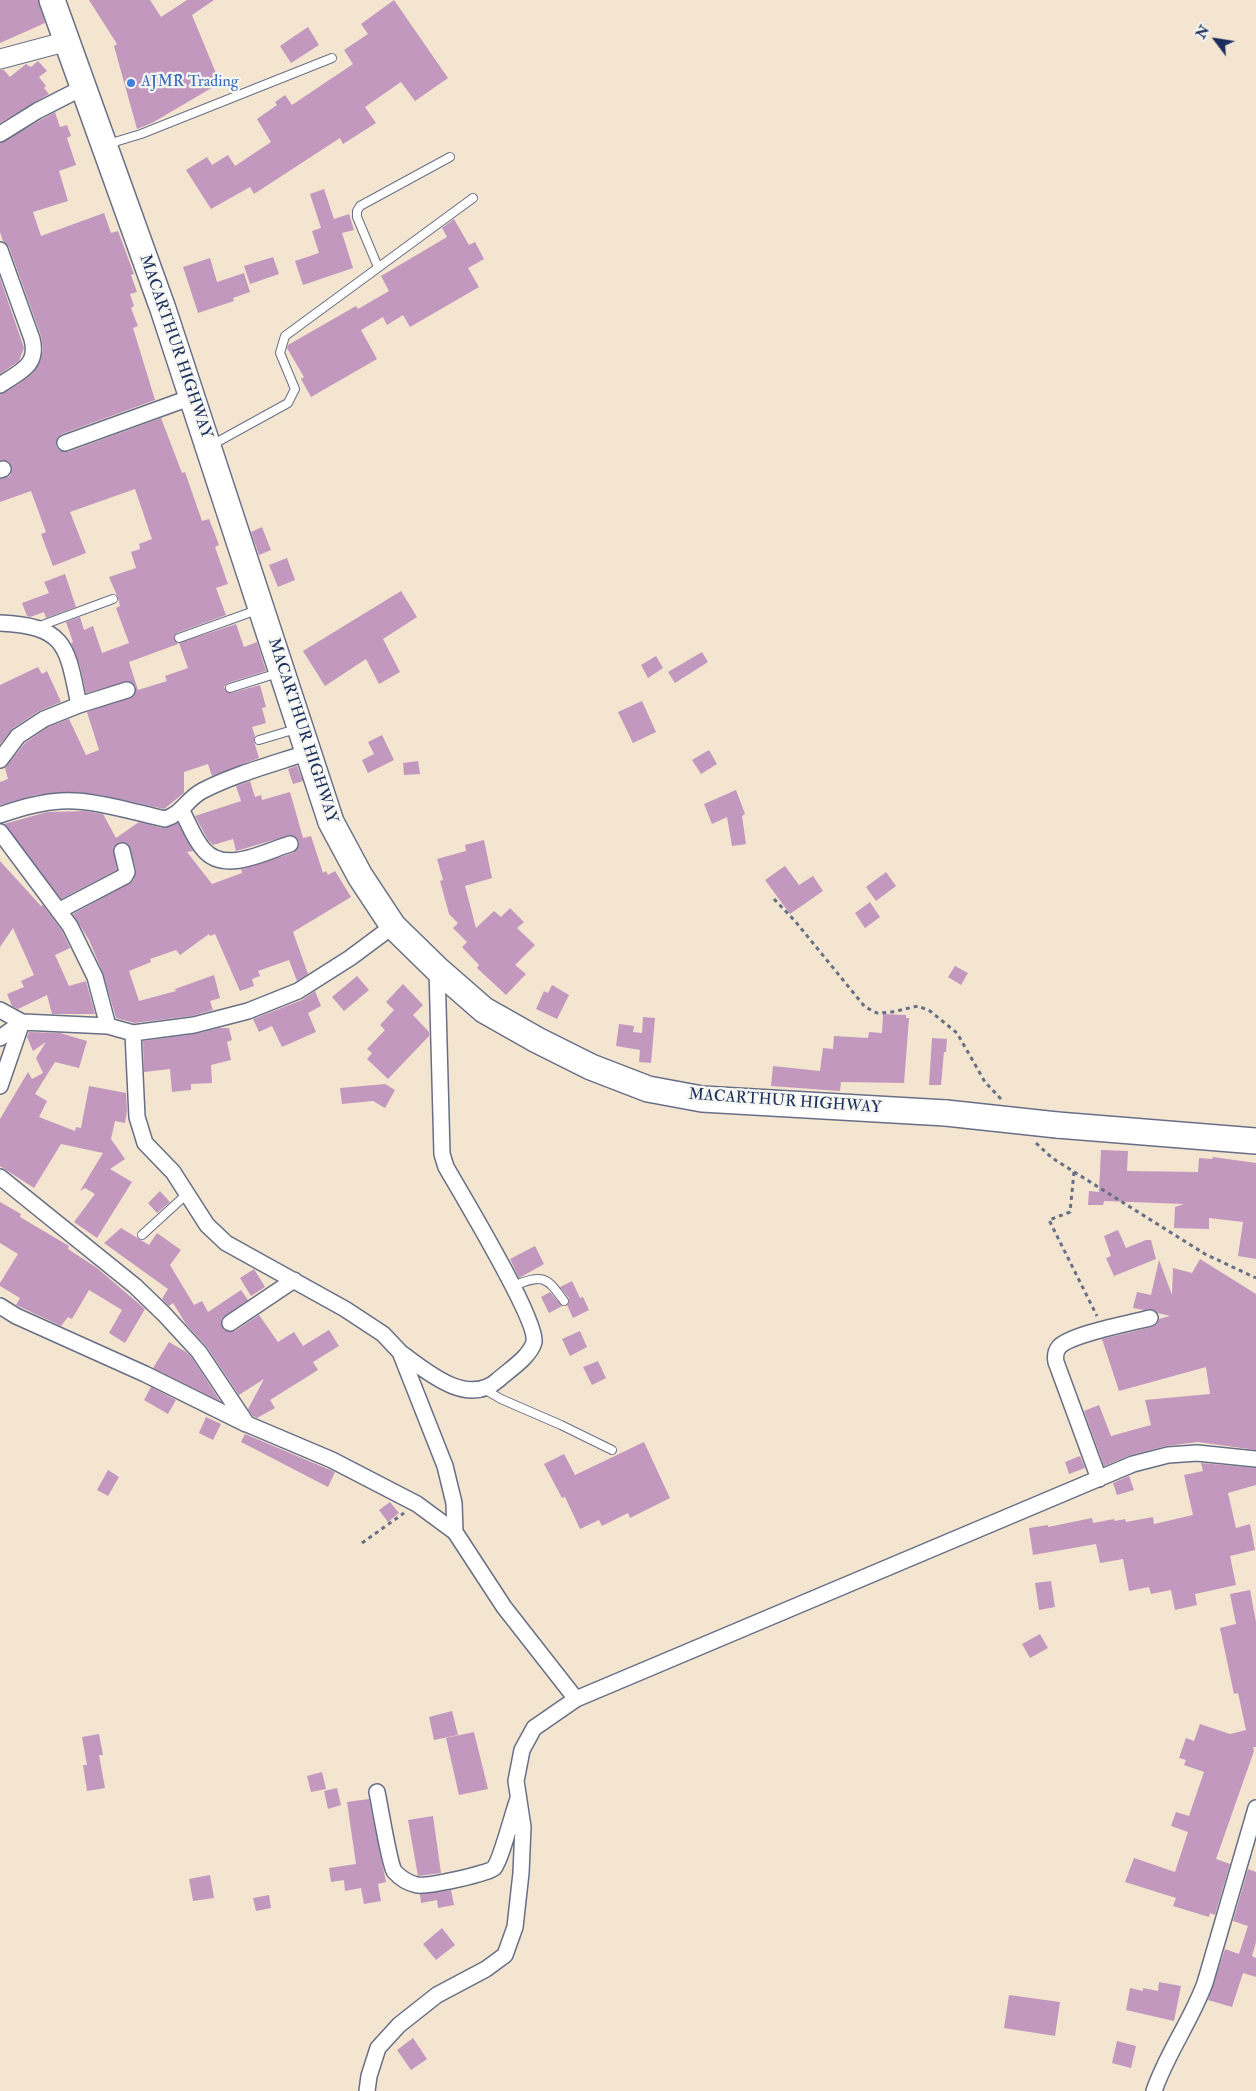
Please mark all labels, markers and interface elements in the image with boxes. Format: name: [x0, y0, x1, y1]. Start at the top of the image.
north arrow: [1191, 15, 1241, 65]
text: N: [1192, 22, 1213, 42]
place label: AJMR Trading: [141, 73, 239, 93]
marker: AJMR Trading: [125, 77, 137, 89]
street label: MACARTHUR HIGHWAY: [134, 252, 216, 442]
street label: MACARTHUR HIGHWAY: [263, 636, 341, 826]
street label: MACARTHUR HIGHWAY: [688, 1086, 882, 1118]

